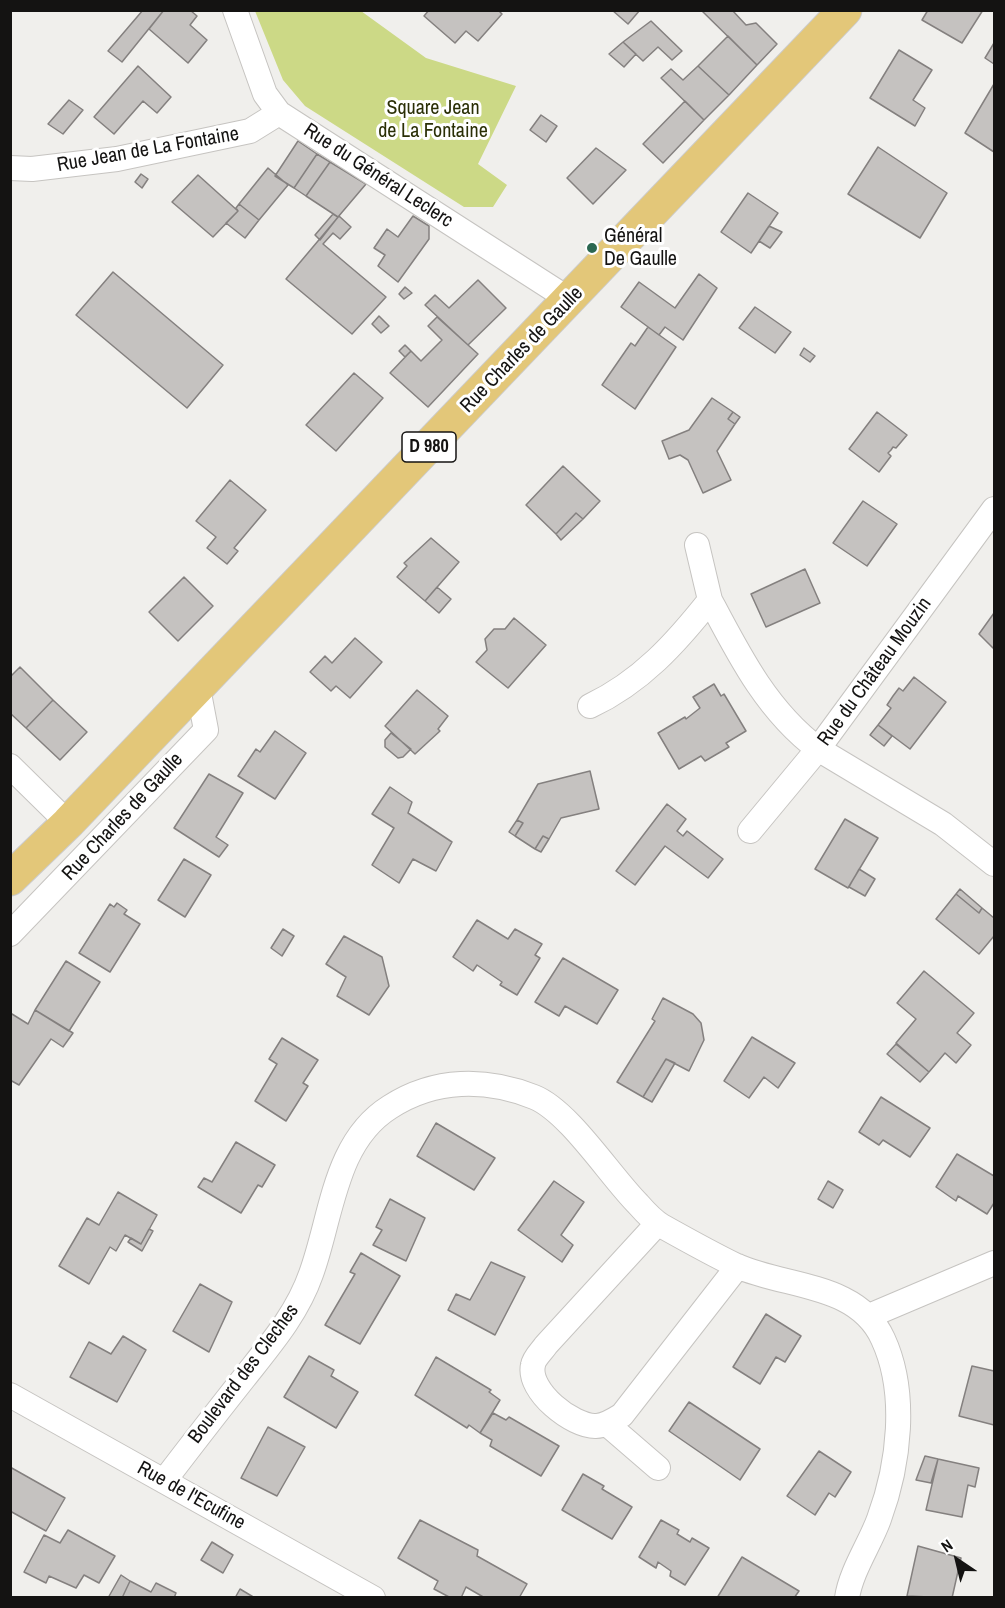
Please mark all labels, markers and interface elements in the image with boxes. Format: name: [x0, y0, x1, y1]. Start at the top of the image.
park label: Square Jean de La Fontaine: [378, 97, 488, 144]
street label: Rue du Général Leclerc: [299, 119, 457, 233]
street label: Rue Jean de La Fontaine: [55, 122, 241, 178]
place label: Général De Gaulle: [604, 225, 677, 272]
marker: Général De Gaulle: [585, 241, 599, 255]
street label: Rue Charles de Gaulle: [456, 282, 588, 418]
road number: D 980: [402, 432, 456, 462]
street label: Rue du Château Mouzin: [813, 593, 937, 751]
street label: Rue Charles de Gaulle: [58, 748, 188, 886]
street label: Boulevard des Cleches: [184, 1299, 304, 1449]
street label: Rue de l'Ecufine: [133, 1456, 249, 1536]
north arrow: [927, 1530, 987, 1590]
text: N: [936, 1534, 957, 1557]

